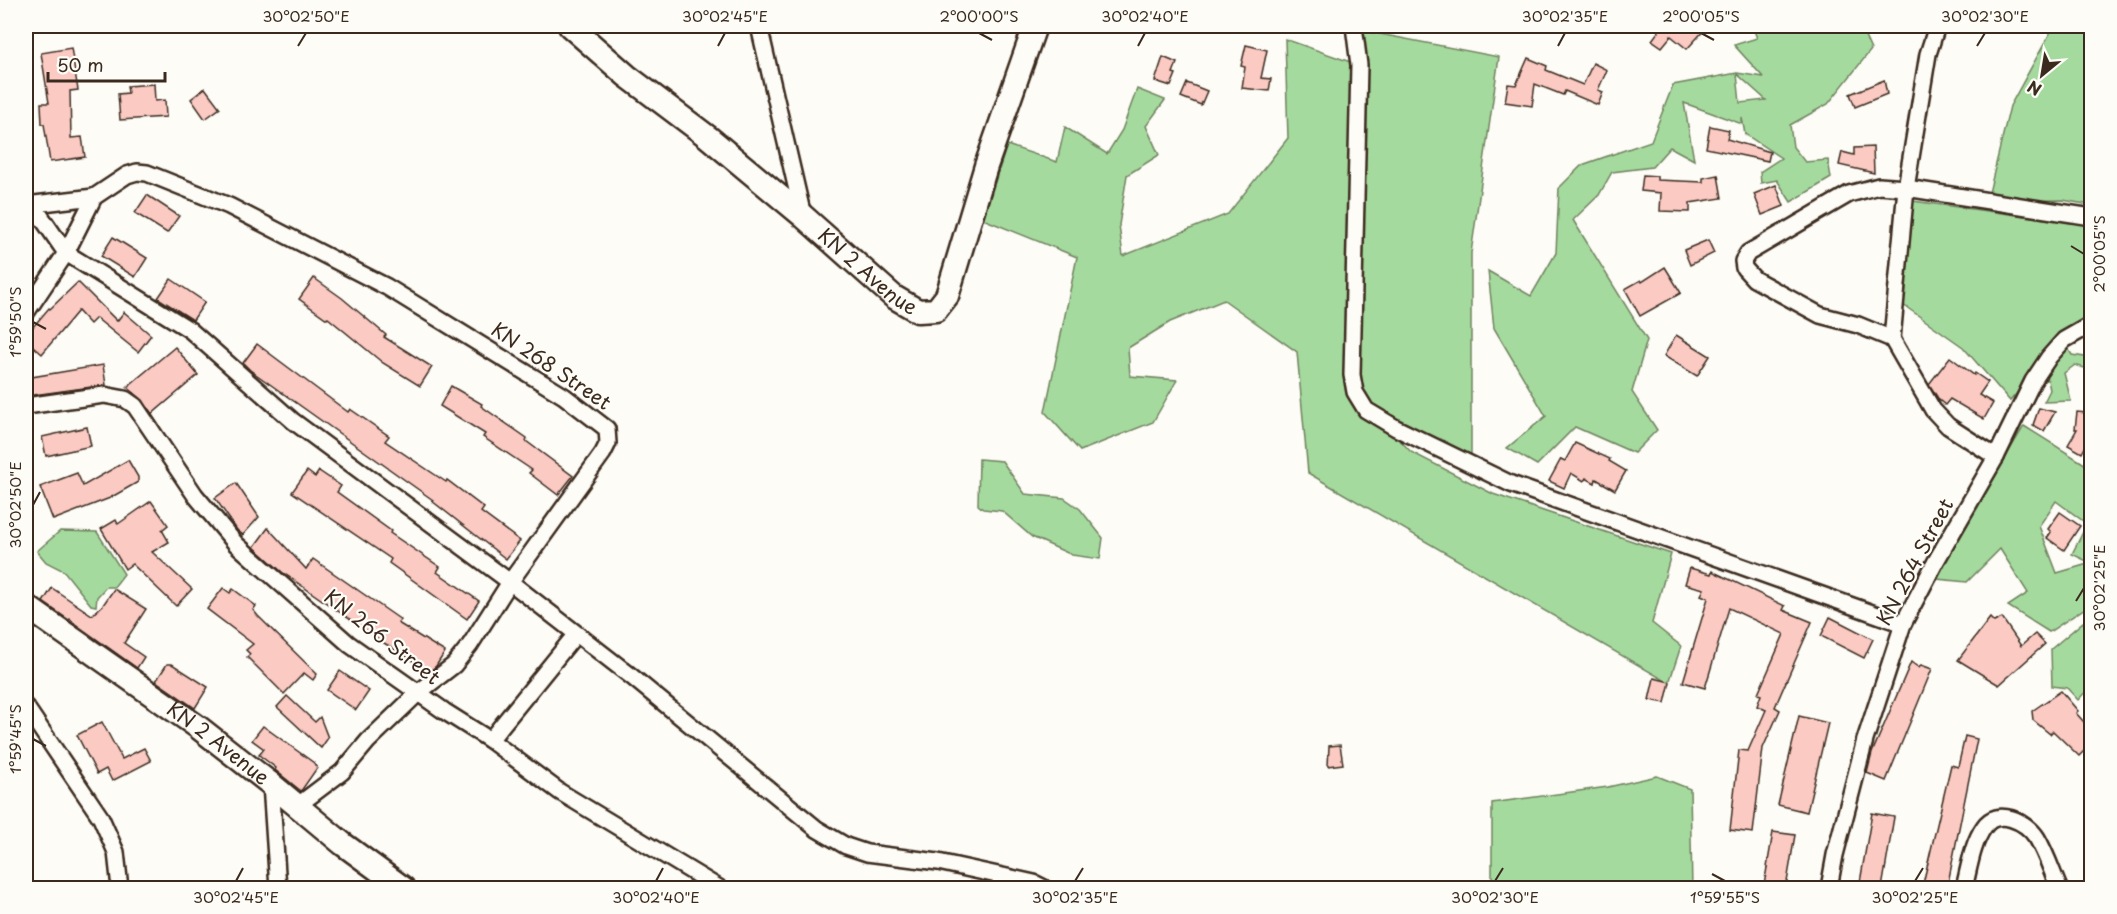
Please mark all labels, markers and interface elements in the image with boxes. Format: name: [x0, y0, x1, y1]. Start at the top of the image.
text: 30°02'50"E: [262, 4, 350, 27]
text: 30°02'45"E: [682, 4, 768, 27]
text: 2°00'00"S: [939, 4, 1019, 27]
text: 30°02'40"E: [1101, 4, 1189, 27]
text: 30°02'35"E: [1522, 4, 1608, 27]
text: 2°00'05"S: [1662, 4, 1740, 27]
text: 30°02'30"E: [1941, 4, 2029, 27]
scale bar: [48, 45, 165, 83]
north arrow: [2012, 45, 2072, 105]
text: 50 m: [57, 51, 104, 78]
text: N: [2023, 75, 2045, 102]
text: 2°00'05"S: [2087, 215, 2110, 293]
street label: KN 2 Avenue: [812, 220, 923, 321]
text: 1°59'50"S: [3, 286, 26, 358]
street label: KN 268 Street: [485, 314, 618, 417]
text: 30°02'50"E: [3, 461, 26, 549]
street label: KN 264 Street: [1868, 493, 1960, 630]
text: 30°02'25"E: [2087, 544, 2110, 632]
street label: KN 266 Street: [318, 581, 447, 691]
street label: KN 2 Avenue: [161, 694, 276, 792]
text: 1°59'45"S: [3, 704, 26, 774]
text: 30°02'45"E: [193, 885, 279, 908]
text: 30°02'40"E: [612, 885, 700, 908]
text: 30°02'35"E: [1032, 885, 1118, 908]
text: 30°02'30"E: [1451, 885, 1539, 908]
text: 1°59'55"S: [1690, 885, 1760, 908]
text: 30°02'25"E: [1871, 885, 1959, 908]

